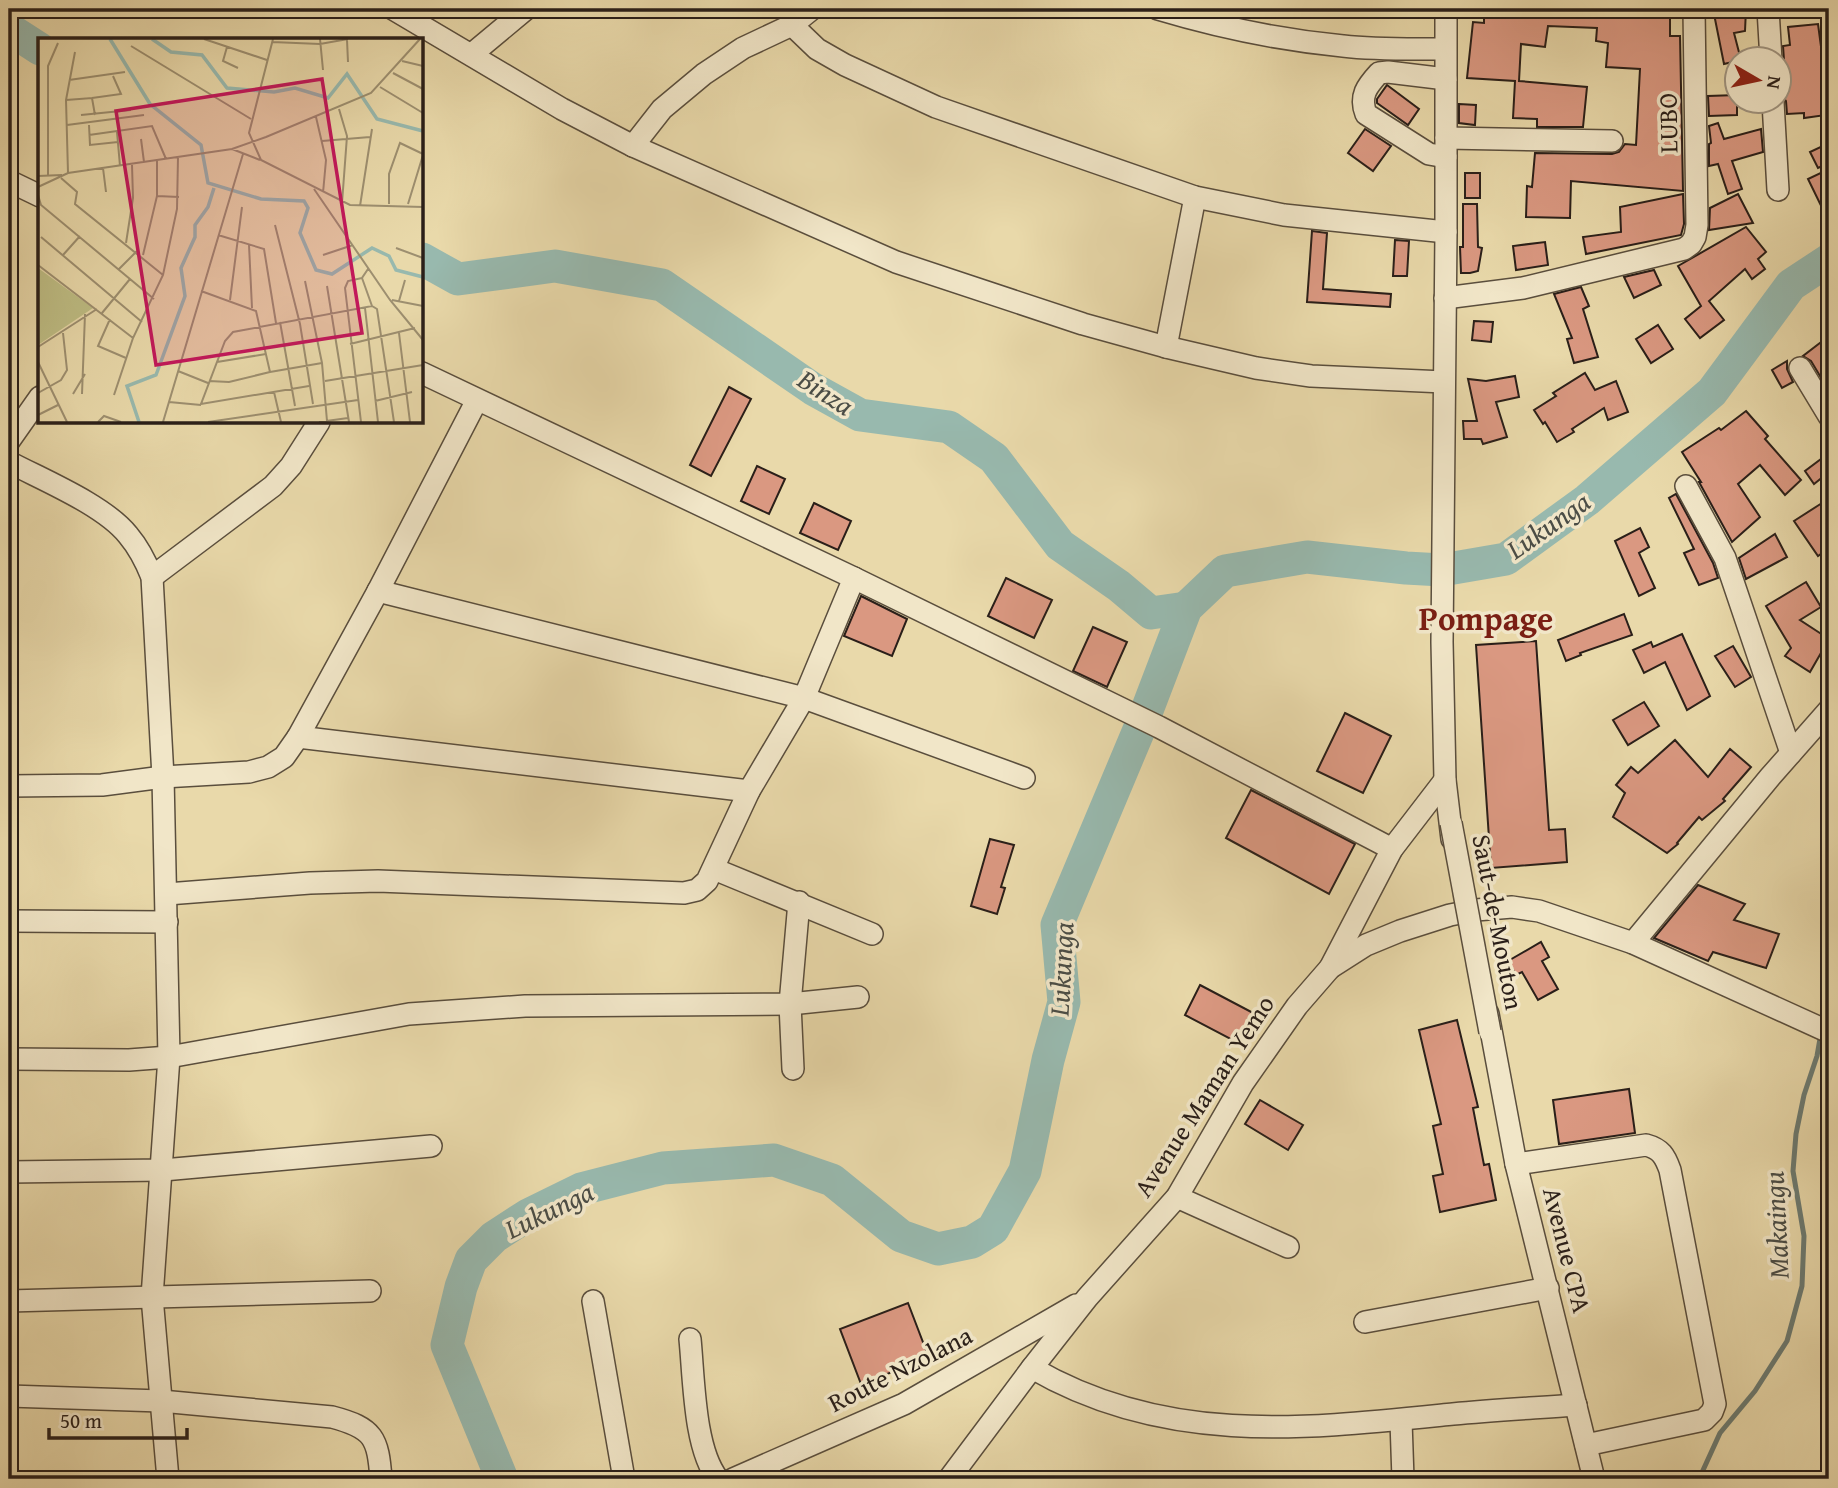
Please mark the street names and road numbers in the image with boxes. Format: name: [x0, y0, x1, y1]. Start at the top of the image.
street label: LUBO: [1647, 93, 1688, 154]
street label: Saut-de-Mouton: [1462, 831, 1535, 1013]
street label: Avenue Maman Yemo: [1124, 987, 1284, 1204]
street label: Avenue CPA: [1533, 1183, 1602, 1317]
street label: Route Nzolana: [821, 1315, 979, 1422]

